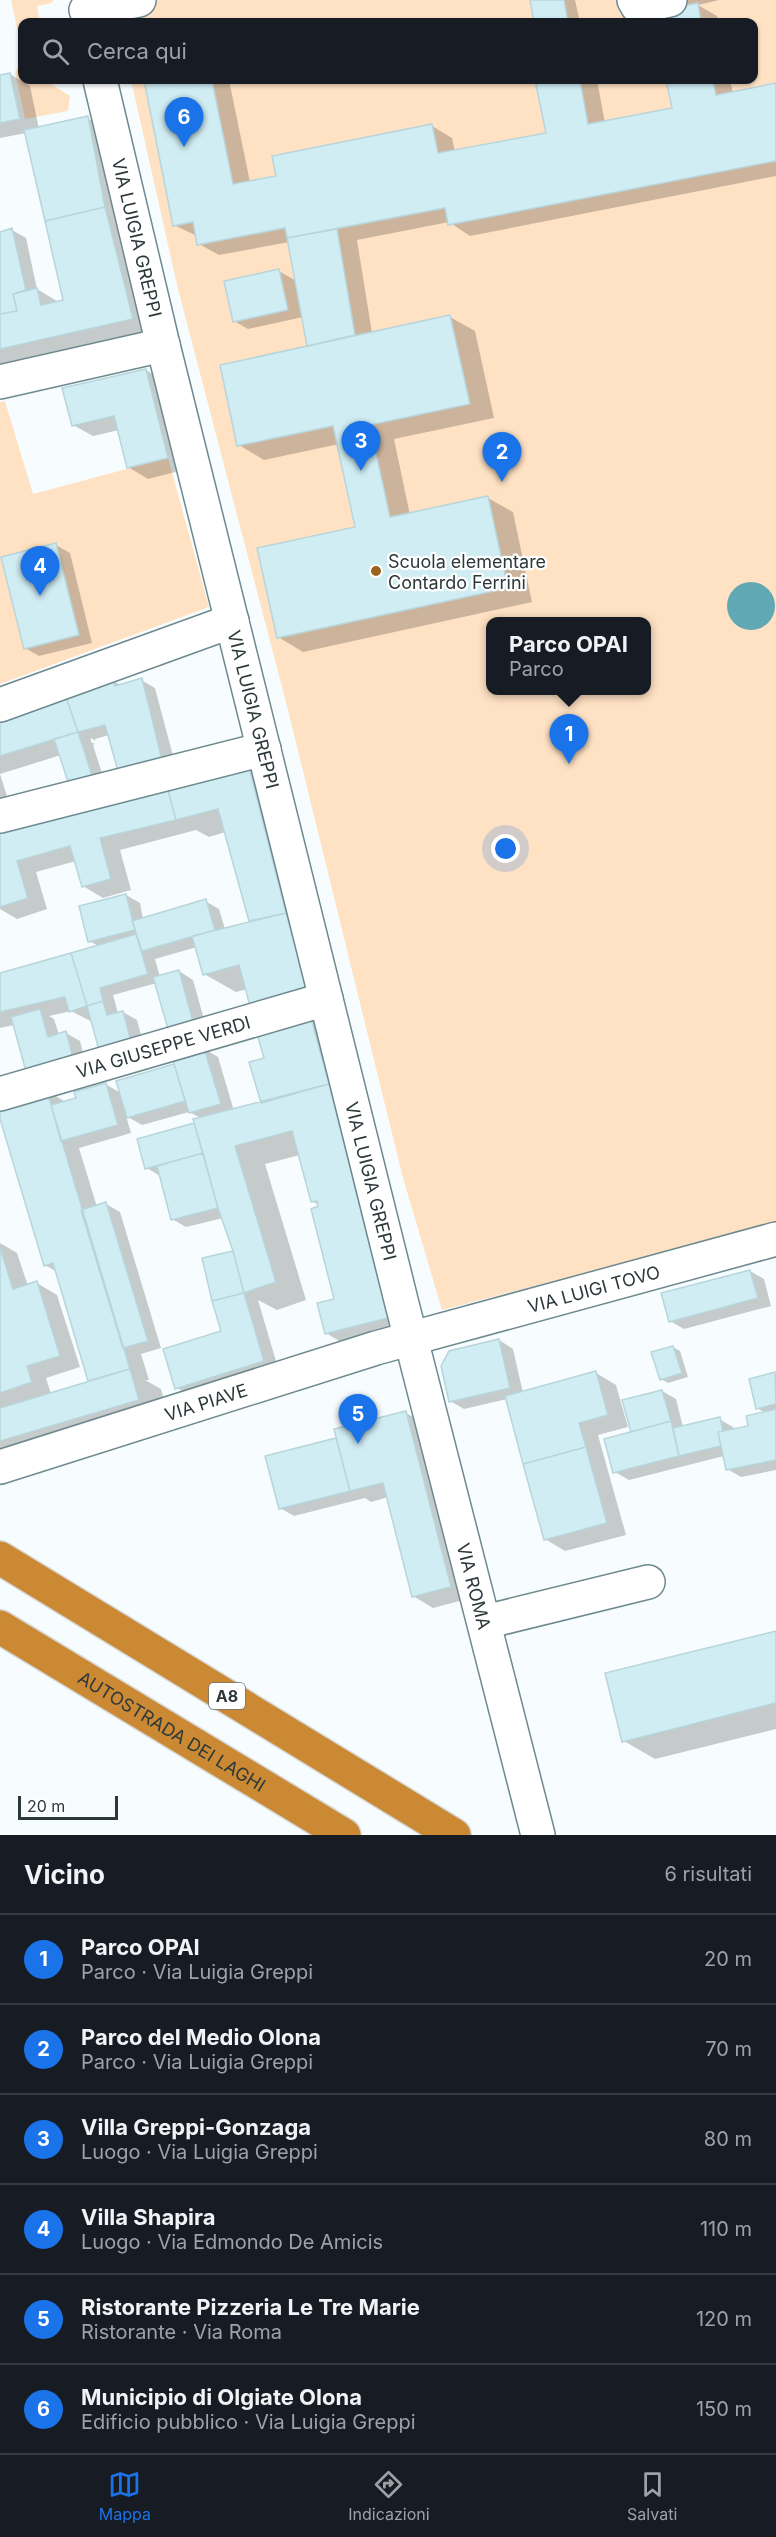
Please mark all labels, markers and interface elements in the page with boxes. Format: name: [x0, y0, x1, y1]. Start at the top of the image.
search box: [18, 18, 758, 84]
icon: search: [39, 35, 72, 68]
text: Cerca qui: [87, 38, 187, 64]
pin: 6: [164, 98, 204, 147]
street label: VIA LUIGIA GREPPI: [108, 156, 166, 319]
pin: 3: [342, 422, 380, 471]
pin: 2: [482, 432, 522, 482]
pin: 4: [20, 546, 60, 596]
place label: Scuola elementare Contardo Ferrini: [388, 551, 546, 593]
marker: Scuola elementare Contardo Ferrini: [369, 564, 383, 578]
popup: [486, 617, 651, 695]
street label: VIA LUIGIA GREPPI: [224, 628, 284, 791]
text: Parco OPAI: [509, 631, 628, 657]
text: Parco: [509, 657, 564, 681]
pin: 1: [550, 714, 588, 764]
your location: [491, 834, 520, 863]
street label: VIA GIUSEPPE VERDI: [74, 1011, 253, 1082]
street label: VIA LUIGIA GREPPI: [342, 1100, 401, 1262]
street label: VIA LUIGI TOVO: [525, 1261, 662, 1317]
street label: VIA PIAVE: [162, 1379, 250, 1425]
pin: 5: [338, 1394, 378, 1444]
street label: VIA ROMA: [453, 1541, 495, 1632]
street label: AUTOSTRADA DEI LAGHI: [75, 1666, 269, 1796]
road number: A8: [209, 1683, 245, 1709]
scale bar: [18, 1793, 118, 1820]
text: 20 m: [27, 1796, 65, 1816]
text: Vicino: [24, 1859, 105, 1890]
text: 6 risultati: [665, 1862, 752, 1886]
text: Parco OPAI: [81, 1934, 200, 1960]
text: 1: [39, 1947, 48, 1971]
text: 20 m: [704, 1947, 752, 1971]
text: Parco · Via Luigia Greppi: [81, 1960, 313, 1984]
text: Parco del Medio Olona: [81, 2024, 321, 2050]
text: 2: [37, 2037, 50, 2061]
text: 70 m: [705, 2037, 752, 2061]
text: Parco · Via Luigia Greppi: [81, 2050, 313, 2074]
text: Villa Greppi-Gonzaga: [81, 2114, 311, 2140]
text: 3: [37, 2127, 50, 2151]
text: 80 m: [704, 2127, 752, 2151]
text: Luogo · Via Luigia Greppi: [81, 2140, 318, 2164]
text: Villa Shapira: [81, 2204, 215, 2230]
text: 4: [37, 2217, 50, 2241]
text: 110 m: [700, 2217, 752, 2241]
text: Luogo · Via Edmondo De Amicis: [81, 2230, 383, 2254]
text: Ristorante Pizzeria Le Tre Marie: [81, 2294, 420, 2320]
text: 5: [37, 2307, 50, 2331]
text: 120 m: [696, 2307, 752, 2331]
text: Ristorante · Via Roma: [81, 2320, 282, 2344]
text: Municipio di Olgiate Olona: [81, 2384, 362, 2410]
text: 6: [37, 2397, 50, 2421]
text: 150 m: [696, 2397, 752, 2421]
text: Edificio pubblico · Via Luigia Greppi: [81, 2410, 415, 2434]
tab: Mappa: [99, 2468, 151, 2524]
tab: Indicazioni: [348, 2468, 430, 2524]
tab: Salvati: [627, 2468, 677, 2524]

